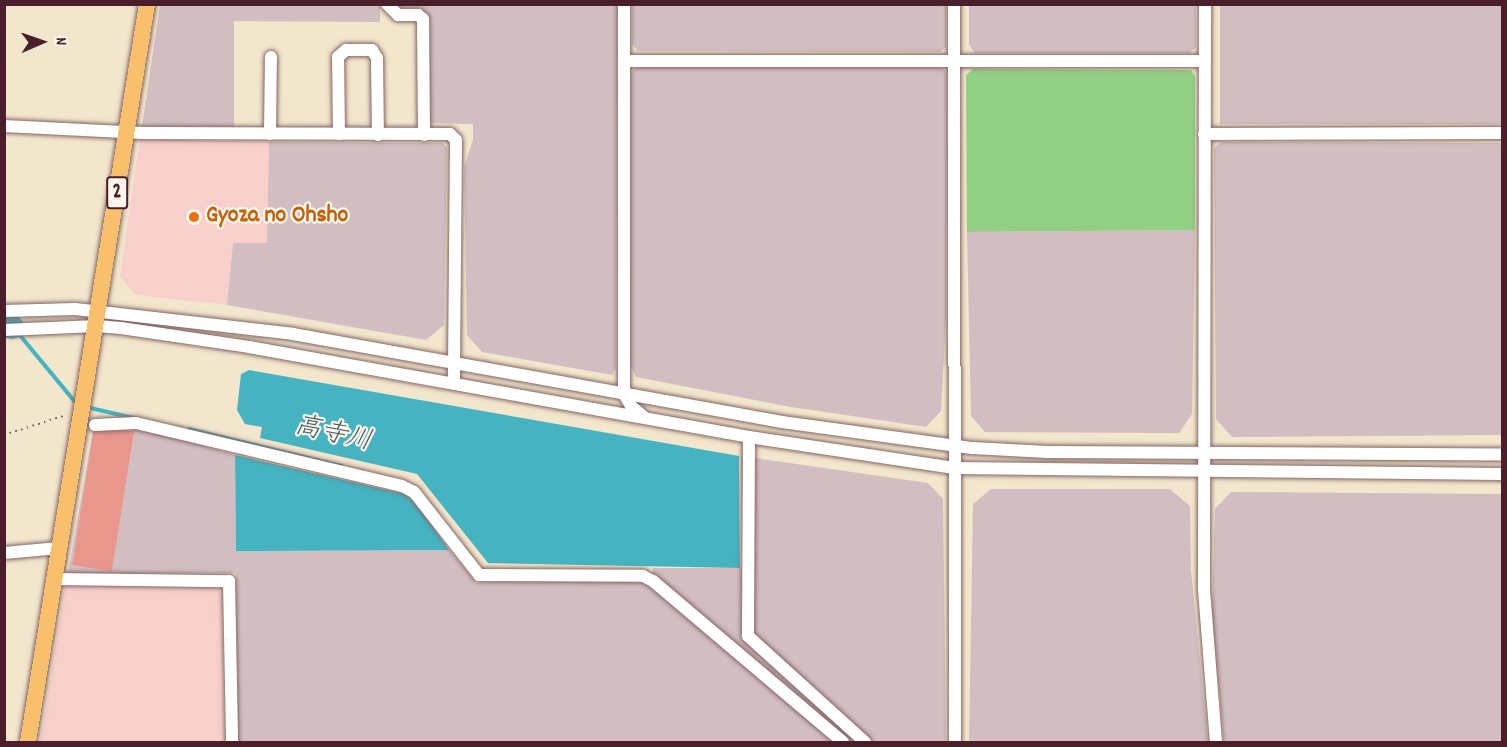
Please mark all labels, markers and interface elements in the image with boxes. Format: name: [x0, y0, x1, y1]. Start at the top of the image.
north arrow: [12, 12, 72, 72]
text: N: [49, 37, 72, 46]
road number: 2: [105, 174, 129, 212]
place label: Gyoza no Ohsho: [206, 203, 348, 231]
marker: Gyoza no Ohsho: [187, 210, 201, 224]
water label: 高寺川: [291, 411, 375, 459]

